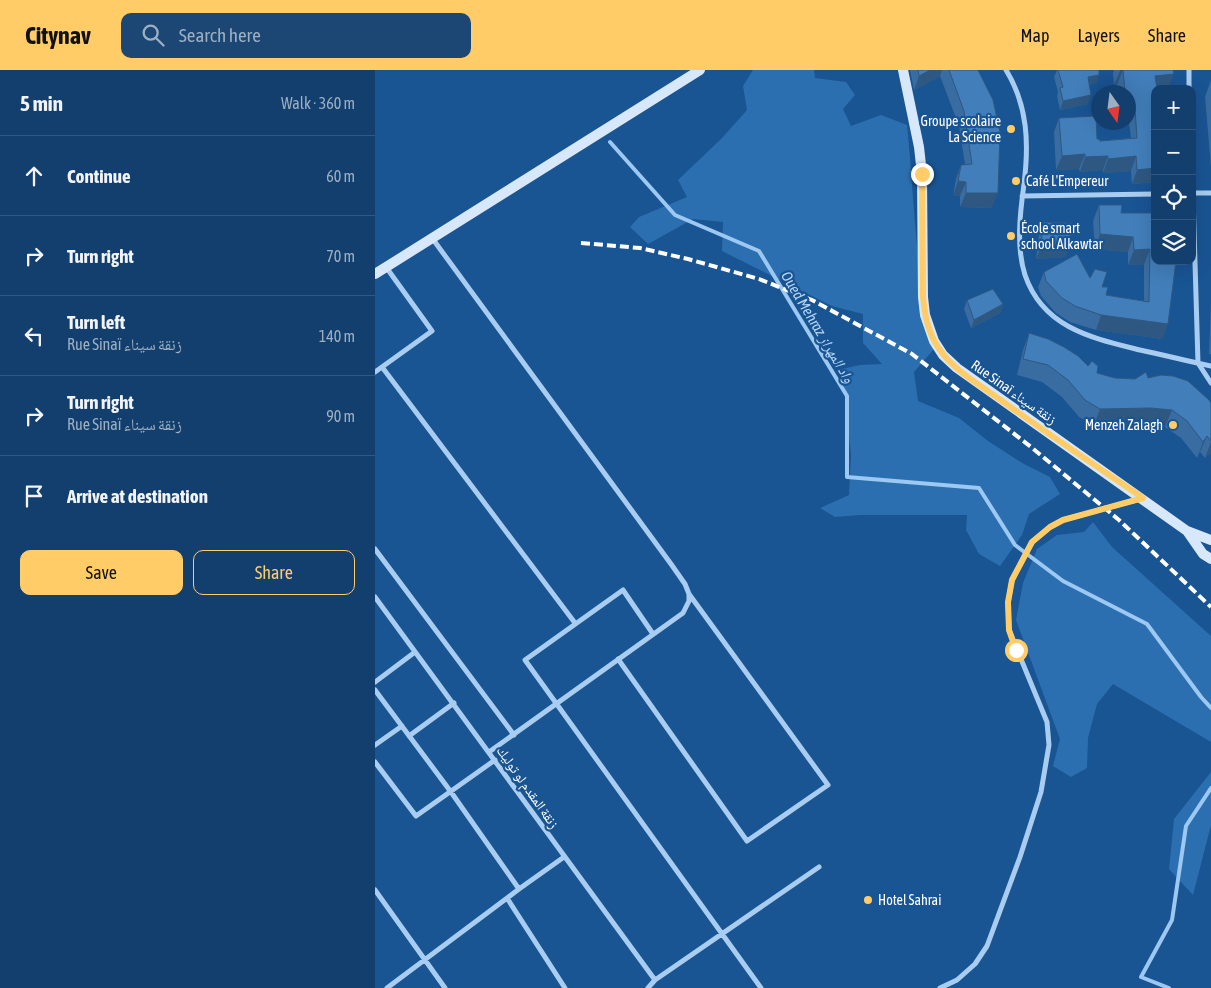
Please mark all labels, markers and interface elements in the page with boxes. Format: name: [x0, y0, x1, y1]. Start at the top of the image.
search box: [121, 13, 471, 58]
icon: search: [139, 21, 167, 49]
text: Citynav: [25, 22, 91, 49]
text: Search here: [179, 24, 261, 46]
text: Map: [1020, 25, 1049, 46]
text: Layers: [1077, 25, 1120, 46]
text: Share: [1148, 25, 1186, 46]
north arrow: [1091, 85, 1136, 130]
map controls: [1151, 85, 1196, 265]
button: +: [1151, 85, 1196, 130]
text: 5 min: [20, 91, 63, 115]
text: Walk · 360 m: [281, 94, 355, 112]
place label: Groupe scolaire La Science: [921, 113, 1001, 145]
marker: Groupe scolaire La Science: [1005, 123, 1017, 135]
button: −: [1151, 130, 1196, 175]
icon: ahead: [20, 162, 48, 190]
route end: [911, 163, 934, 186]
text: Continue: [67, 165, 131, 187]
text: 60 m: [326, 167, 355, 185]
place label: Café L'Empereur: [1026, 173, 1109, 189]
marker: Café L'Empereur: [1010, 175, 1022, 187]
button: locate: [1151, 175, 1196, 220]
place label: École smart school Alkawtar: [1021, 220, 1104, 252]
button: layers: [1151, 220, 1196, 265]
marker: École smart school Alkawtar: [1005, 230, 1017, 242]
icon: right: [20, 242, 48, 270]
text: Turn right: [67, 245, 134, 267]
text: 70 m: [326, 247, 355, 265]
water label: Oued Mehraz واد المهراز: [777, 268, 858, 386]
text: Turn left: [67, 311, 125, 333]
icon: left: [20, 322, 48, 350]
text: 140 m: [319, 327, 355, 345]
text: Rue Sinaï زنقة سيناء: [67, 335, 182, 353]
street label: Rue Sinaï زنقة سيناء: [968, 357, 1060, 428]
text: Turn right: [67, 391, 134, 413]
icon: right: [20, 402, 48, 430]
text: 90 m: [326, 407, 355, 425]
text: Rue Sinaï زنقة سيناء: [67, 415, 182, 433]
place label: Menzeh Zalagh: [1085, 417, 1163, 433]
marker: Menzeh Zalagh: [1167, 419, 1179, 431]
icon: arrive: [20, 482, 48, 510]
text: Arrive at destination: [67, 485, 208, 507]
button: Save: [20, 550, 183, 595]
button: Share: [193, 550, 355, 595]
route start: [1005, 639, 1028, 662]
street label: زنقة المقدم لو توليك: [492, 743, 562, 832]
place label: Hotel Sahrai: [878, 892, 941, 908]
marker: Hotel Sahrai: [862, 894, 874, 906]

